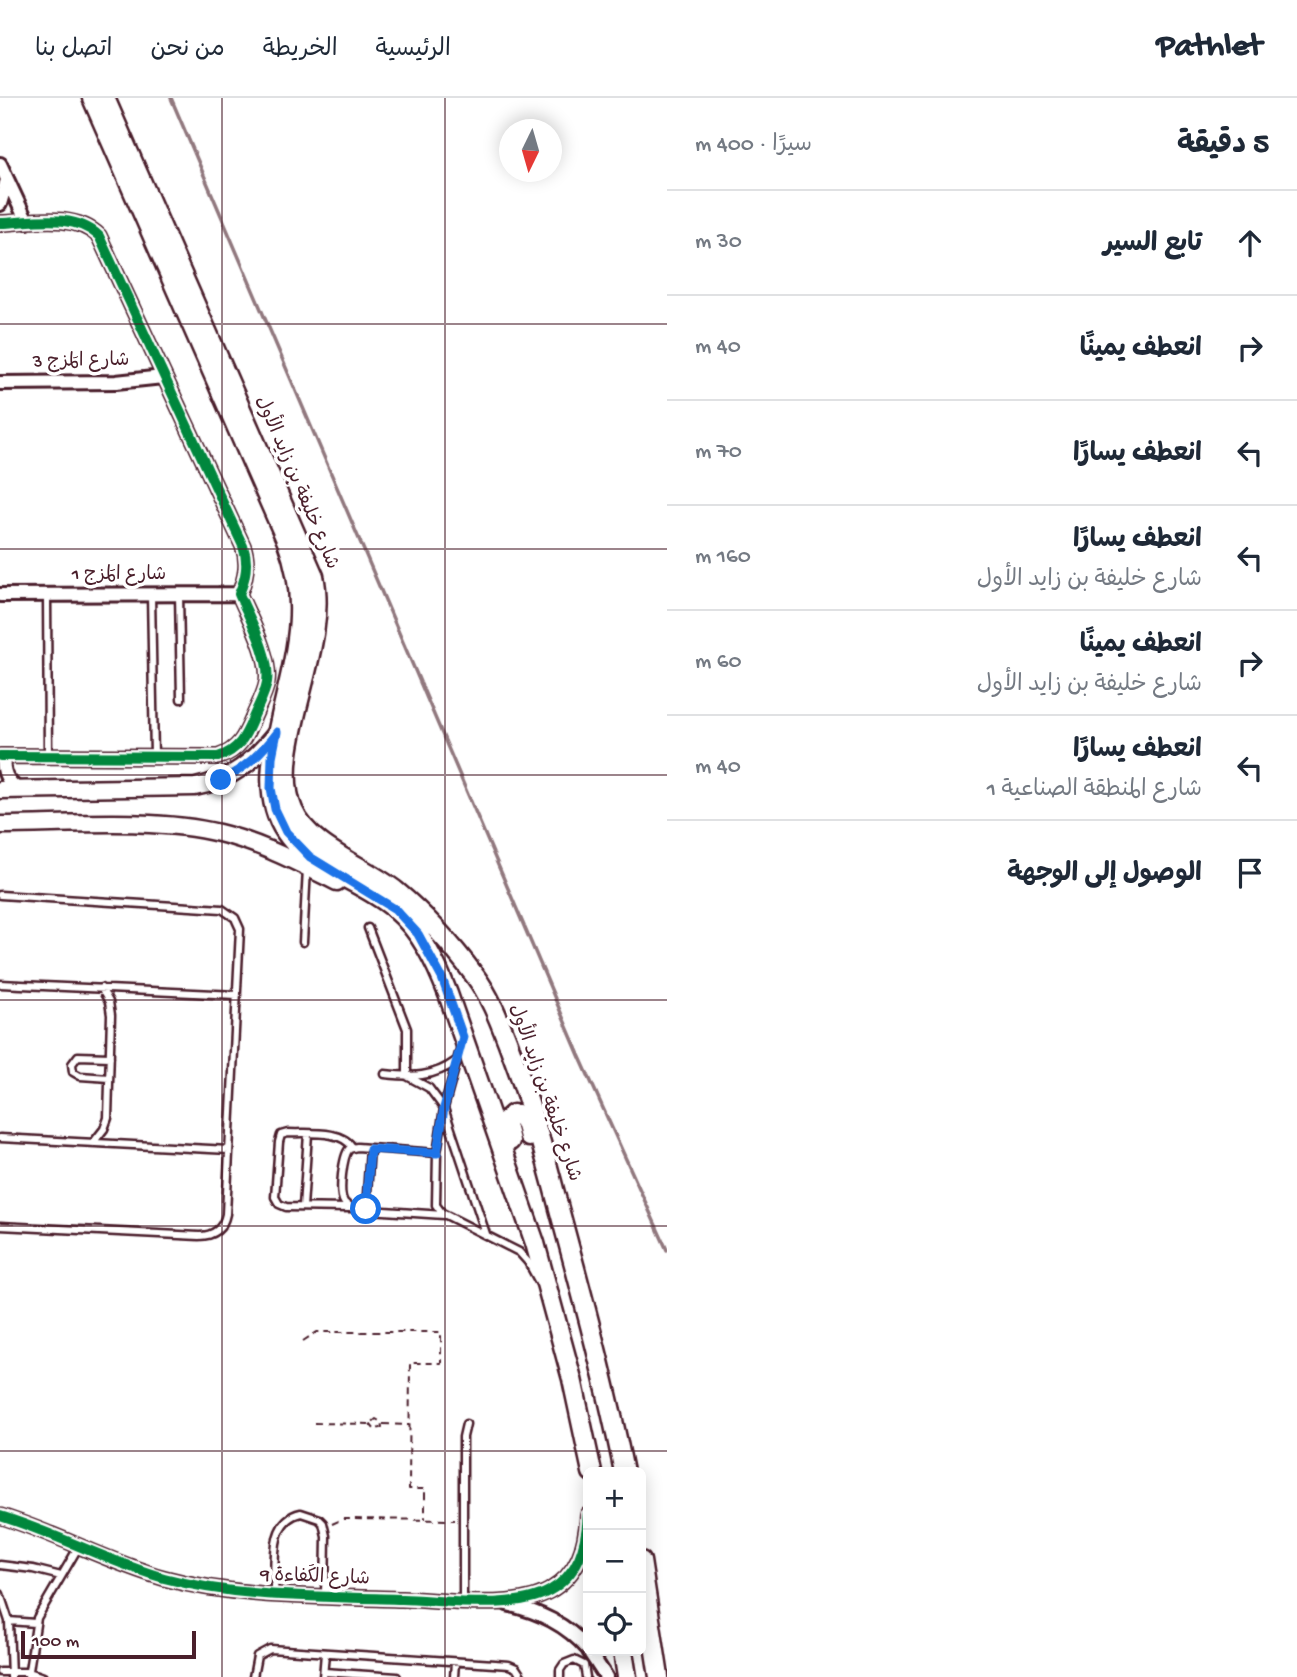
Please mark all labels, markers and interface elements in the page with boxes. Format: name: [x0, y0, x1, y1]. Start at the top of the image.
text: Pathlet: [1157, 29, 1262, 67]
text: اتصل بنا: [35, 36, 112, 65]
text: من نحن: [150, 36, 225, 65]
text: الخريطة: [263, 36, 338, 65]
text: الرئيسية: [376, 36, 451, 65]
north arrow: [499, 119, 562, 182]
text: 5 دقيقة: [1177, 129, 1269, 164]
text: سيرًا · 400 m: [695, 132, 812, 159]
icon: ahead: [1231, 224, 1269, 262]
text: 30 m: [695, 229, 742, 256]
text: تابع السير: [1103, 230, 1202, 261]
icon: right: [1231, 329, 1269, 367]
text: 40 m: [695, 334, 741, 361]
text: انعطف يمينًا: [1080, 335, 1202, 366]
street label: شارع المَزج 3: [32, 350, 129, 374]
street label: شارع خليفة بن زايد الأول: [249, 391, 347, 573]
icon: left: [1231, 434, 1269, 472]
text: 70 m: [695, 439, 742, 466]
text: انعطف يسارًا: [1073, 440, 1202, 471]
text: انعطف يسارًا: [1073, 526, 1202, 557]
icon: left: [1231, 539, 1269, 577]
text: 160 m: [695, 544, 751, 571]
street label: شارع المَزج 1: [71, 564, 166, 587]
text: شارع خليفة بن زايد الأول: [977, 567, 1202, 594]
text: انعطف يمينًا: [1080, 631, 1202, 662]
icon: right: [1231, 644, 1269, 682]
text: 60 m: [695, 649, 742, 676]
text: شارع خليفة بن زايد الأول: [977, 672, 1202, 699]
text: انعطف يسارًا: [1073, 736, 1202, 767]
icon: left: [1231, 749, 1269, 787]
text: 40 m: [695, 754, 741, 781]
route end: [205, 764, 236, 795]
text: شارع المنطقة الصناعية 1: [987, 777, 1202, 804]
icon: arrive: [1231, 854, 1269, 892]
text: الوصول إلى الوجهة: [1007, 860, 1202, 891]
street label: شارع خليفة بن زايد الأول: [503, 1000, 589, 1185]
route start: [350, 1193, 381, 1224]
map controls: [583, 1467, 646, 1656]
button: +: [583, 1467, 646, 1530]
button: −: [583, 1530, 646, 1593]
street label: شارع الكَفاءة 9: [259, 1561, 370, 1591]
button: locate: [583, 1593, 646, 1656]
scale bar: [21, 1628, 196, 1660]
text: 100 m: [32, 1631, 79, 1654]

